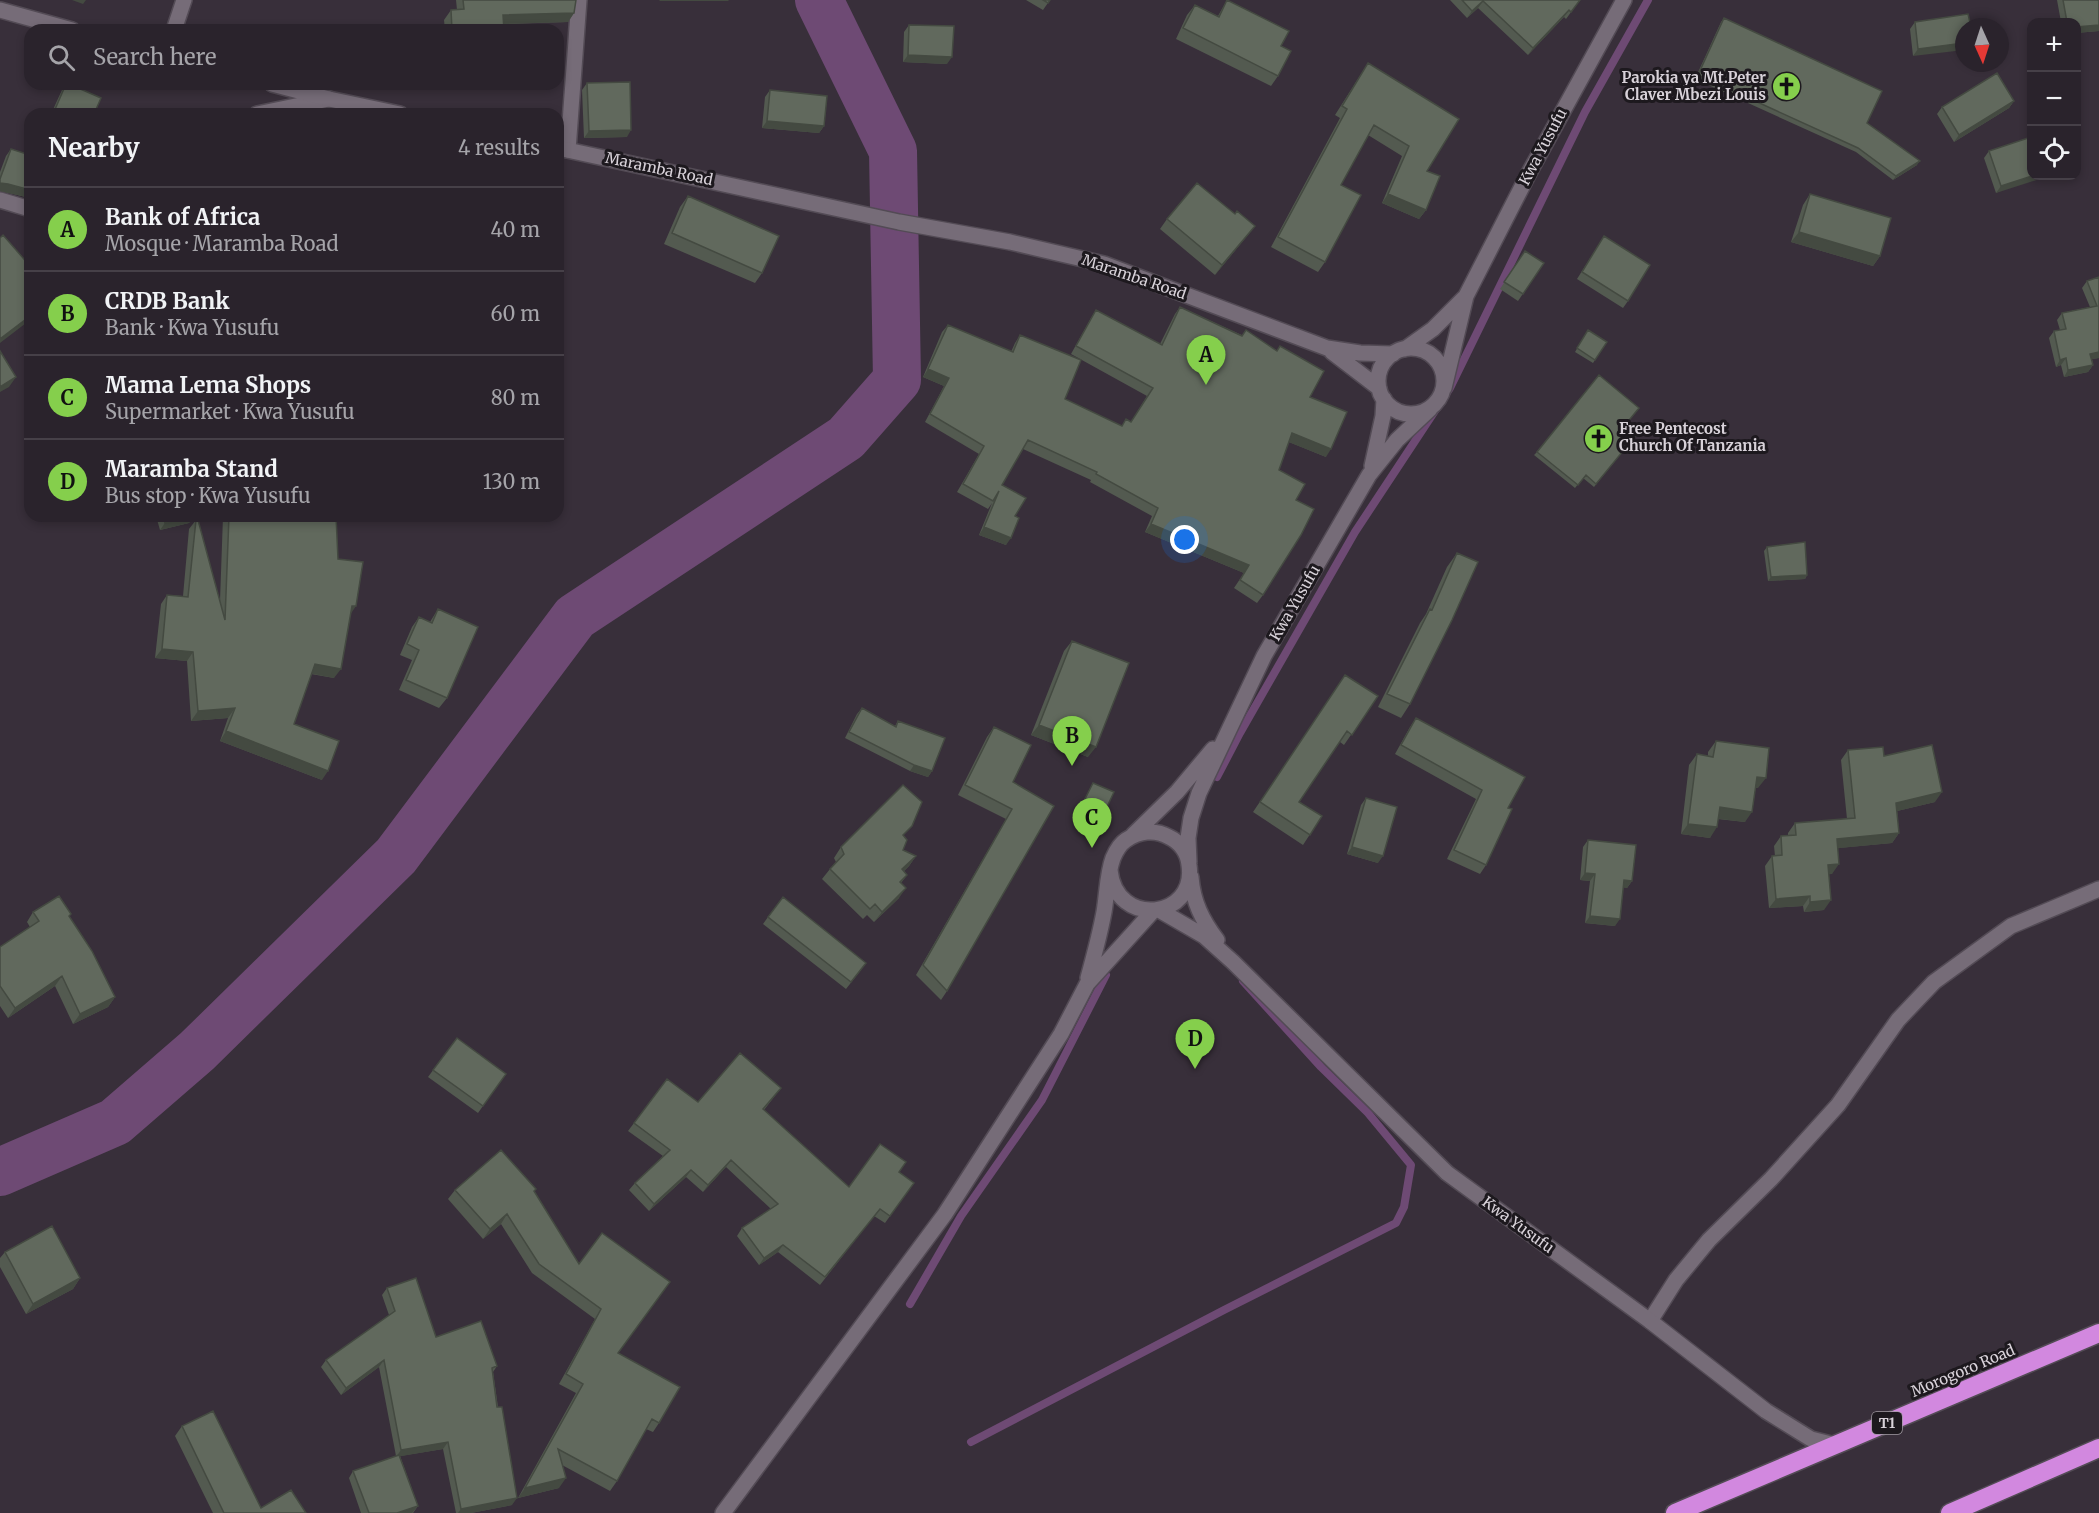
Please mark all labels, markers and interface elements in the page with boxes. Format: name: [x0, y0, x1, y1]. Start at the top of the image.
north arrow: [1955, 18, 2009, 72]
map controls: [2027, 18, 2081, 180]
button: +: [2027, 18, 2081, 72]
search box: [24, 24, 564, 90]
icon: search: [45, 41, 78, 74]
text: Search here: [93, 43, 216, 71]
place label: Parokia ya Mt.Peter Claver Mbezi Louis: [1622, 68, 1766, 104]
church icon: Parokia ya Mt.Peter Claver Mbezi Louis: [1771, 71, 1803, 103]
button: −: [2027, 72, 2081, 126]
street label: Kwa Yusufu: [1514, 105, 1571, 188]
button: locate: [2027, 126, 2081, 180]
text: Nearby: [48, 131, 140, 164]
text: 4 results: [458, 135, 540, 160]
street label: Maramba Road: [604, 148, 715, 189]
text: Bank of Africa: [105, 203, 260, 231]
text: A: [60, 217, 75, 242]
text: 40 m: [490, 217, 540, 242]
text: Mosque · Maramba Road: [105, 231, 339, 256]
street label: Maramba Road: [1079, 250, 1189, 303]
text: CRDB Bank: [105, 287, 229, 315]
text: B: [61, 301, 74, 326]
text: 60 m: [490, 301, 540, 326]
text: Bank · Kwa Yusufu: [105, 315, 279, 340]
pin: A: [1186, 336, 1226, 385]
text: Mama Lema Shops: [105, 371, 311, 399]
text: C: [61, 385, 74, 410]
text: 80 m: [491, 385, 540, 410]
text: Supermarket · Kwa Yusufu: [105, 399, 355, 424]
place label: Free Pentecost Church Of Tanzania: [1619, 419, 1767, 455]
church icon: Free Pentecost Church Of Tanzania: [1582, 422, 1614, 454]
text: Maramba Stand: [105, 455, 278, 483]
text: D: [60, 469, 75, 494]
text: 130 m: [483, 469, 540, 494]
text: Bus stop · Kwa Yusufu: [105, 483, 310, 508]
your location: [1170, 525, 1199, 554]
street label: Kwa Yusufu: [1265, 562, 1324, 644]
pin: B: [1052, 716, 1092, 766]
pin: C: [1072, 798, 1112, 848]
pin: D: [1176, 1020, 1214, 1069]
street label: Kwa Yusufu: [1479, 1192, 1558, 1257]
street label: Morogoro Road: [1908, 1340, 2018, 1401]
road number: T1: [1872, 1412, 1902, 1434]

